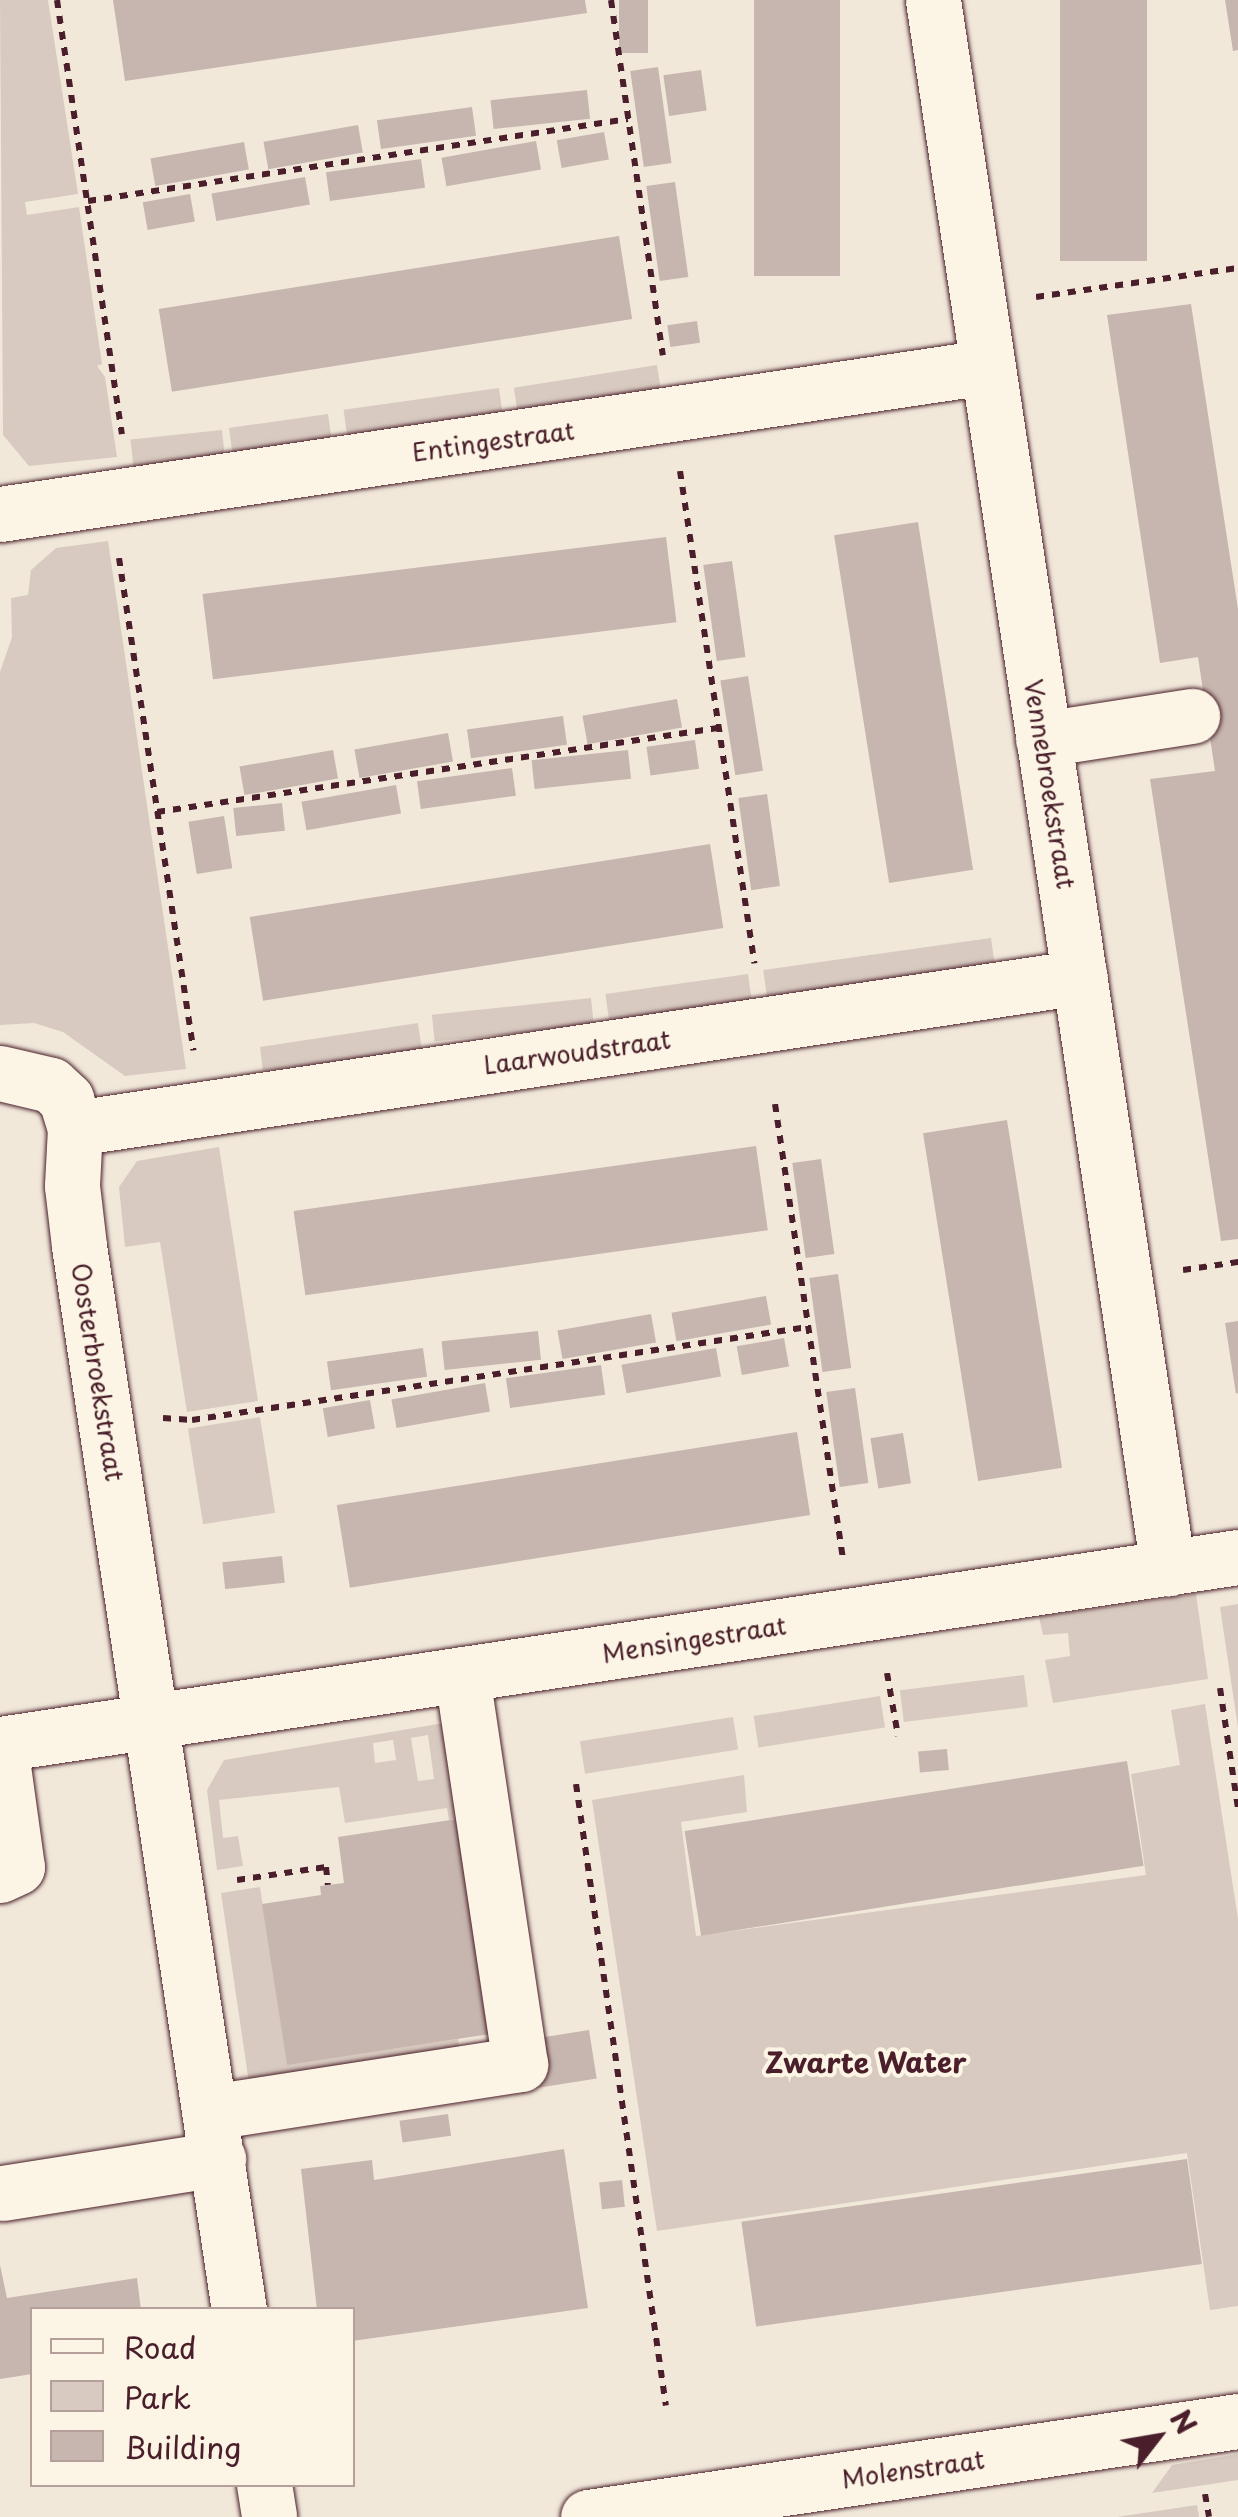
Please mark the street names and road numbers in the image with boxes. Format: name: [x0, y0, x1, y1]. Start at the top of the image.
street label: Entingestraat: [410, 415, 576, 467]
street label: Vennebroekstraat: [1019, 677, 1081, 891]
street label: Laarwoudstraat: [481, 1024, 673, 1080]
street label: Oosterbroekstraat: [66, 1261, 130, 1483]
street label: Mensingestraat: [600, 1610, 788, 1668]
street label: Molenstraat: [840, 2444, 986, 2494]

